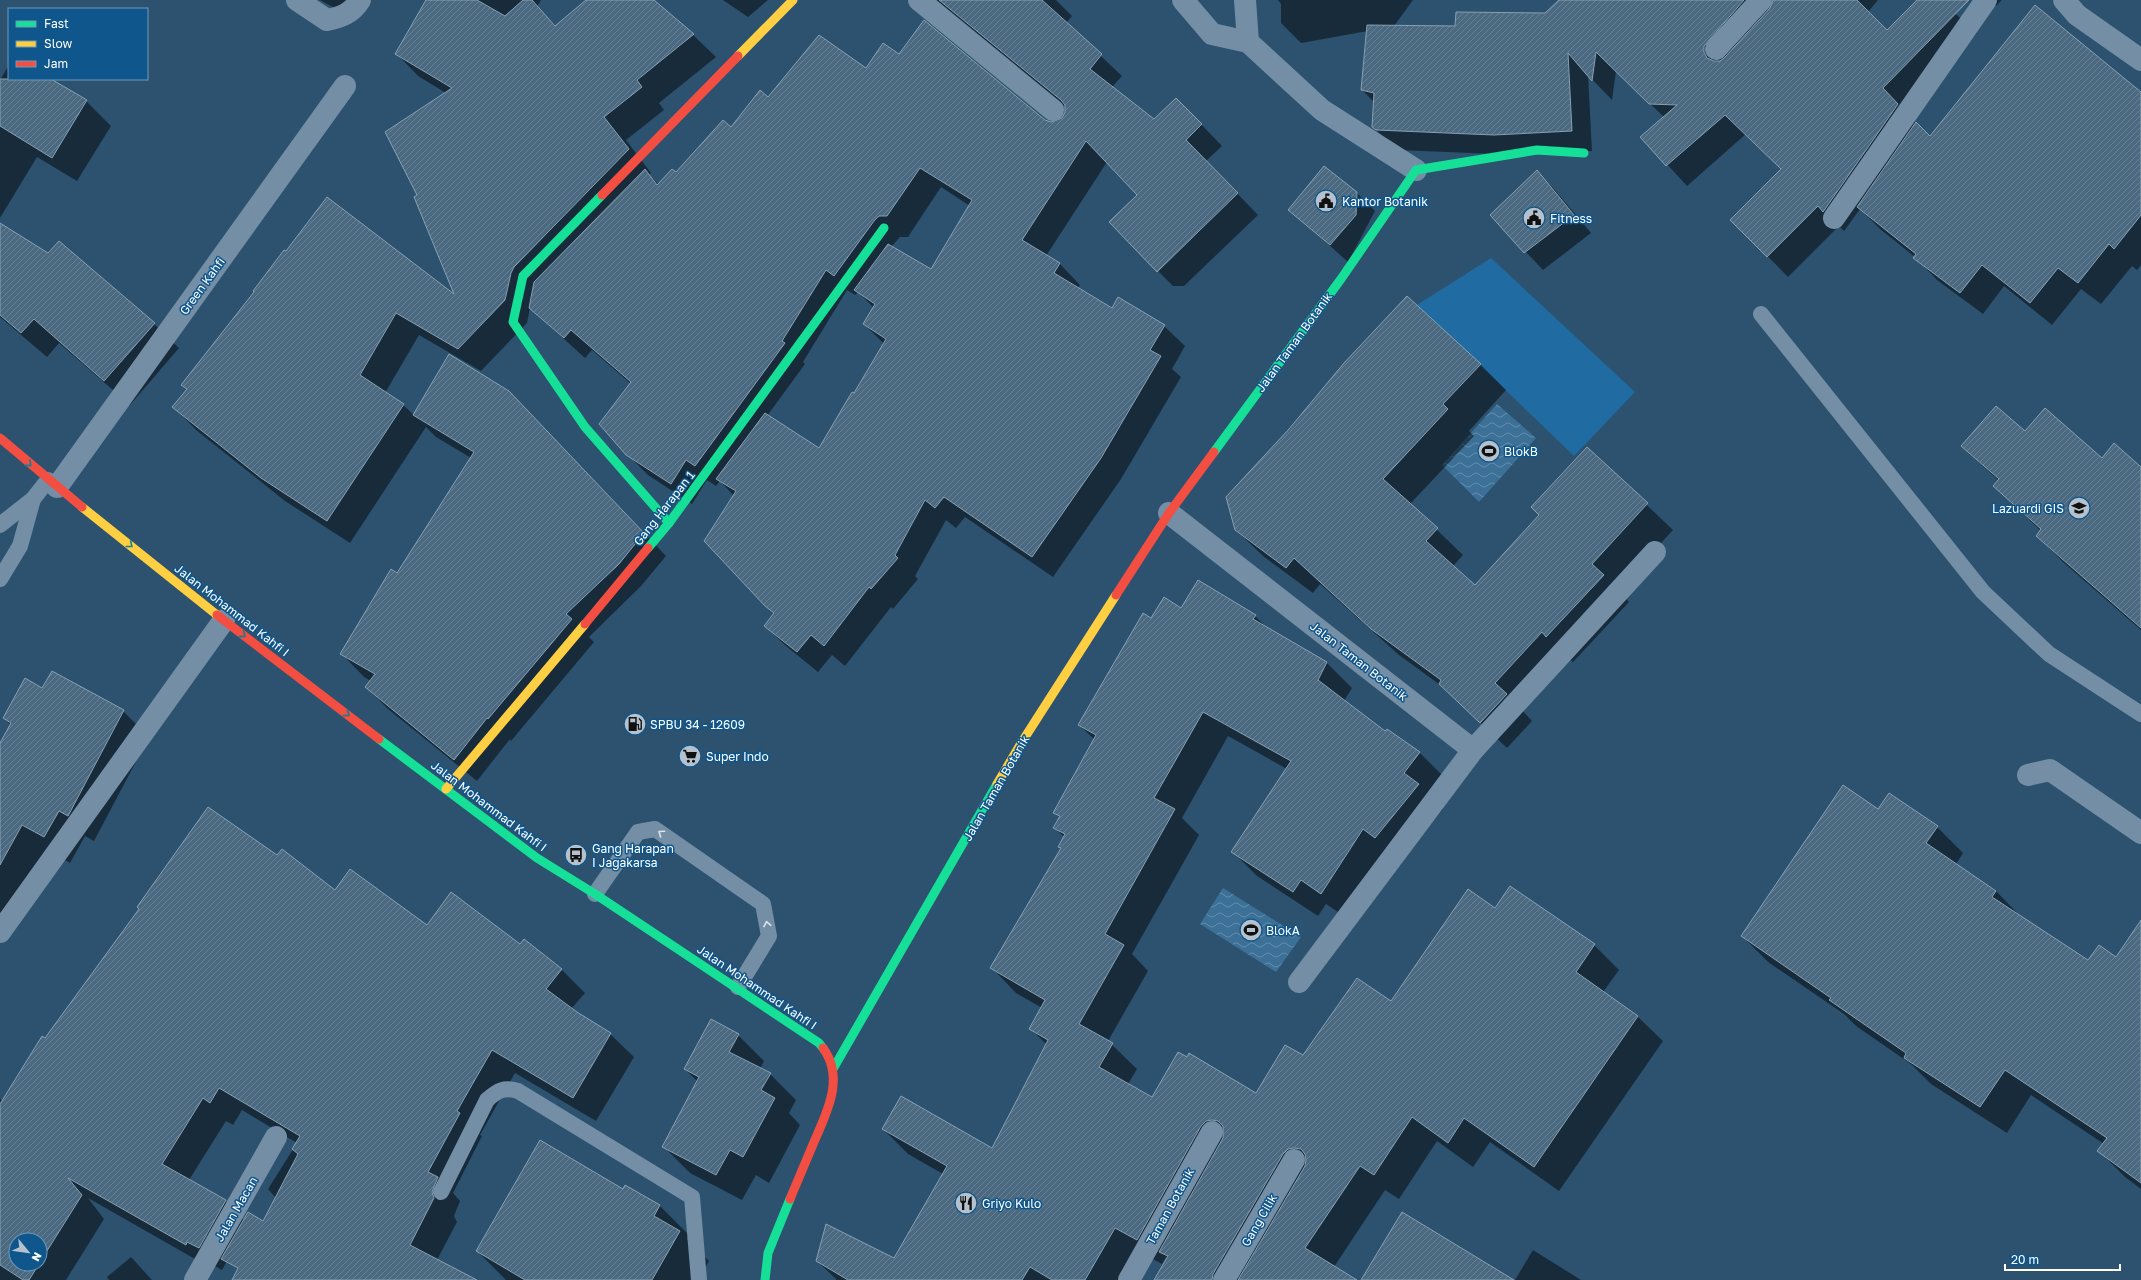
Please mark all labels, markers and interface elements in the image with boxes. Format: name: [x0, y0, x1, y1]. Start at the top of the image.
legend: [8, 8, 148, 80]
text: Fast: [44, 16, 69, 31]
text: Slow: [44, 36, 72, 51]
text: Jam: [44, 56, 68, 71]
public building icon: Kantor Botanik: [1313, 188, 1339, 214]
place label: Kantor Botanik: [1342, 194, 1428, 209]
public building icon: Fitness: [1521, 205, 1547, 231]
place label: Fitness: [1550, 211, 1592, 226]
street label: Green Kahfi: [176, 254, 228, 318]
street label: Jalan Taman Botanik: [1253, 289, 1335, 395]
sports icon: BlokB: [1476, 438, 1502, 464]
place label: BlokB: [1504, 444, 1538, 459]
one-way arrow: [25, 459, 32, 466]
street label: Gang Harapan 1: [630, 468, 698, 548]
school or university icon: Lazuardi GIS: [2066, 495, 2092, 521]
place label: Lazuardi GIS: [1992, 501, 2064, 516]
one-way arrow: [126, 541, 133, 548]
street label: Jalan Mohammad Kahfi I: [172, 561, 292, 659]
street label: Jalan Taman Botanik: [1307, 618, 1411, 704]
one-way arrow: [239, 630, 246, 637]
one-way arrow: [342, 709, 349, 716]
fuel station icon: SPBU 34 - 12609: [622, 711, 648, 737]
place label: SPBU 34 - 12609: [650, 717, 745, 732]
street label: Jalan Taman Botanik: [960, 732, 1032, 844]
supermarket icon: Super Indo: [677, 743, 703, 769]
place label: Super Indo: [706, 749, 769, 764]
street label: Jalan Mohammad Kahfi I: [428, 758, 550, 854]
one-way arrow: [659, 831, 666, 838]
place label: Gang Harapan I Jagakarsa: [592, 841, 674, 870]
bus stop icon: Gang Harapan I Jagakarsa: [563, 842, 589, 868]
sports icon: BlokA: [1238, 917, 1264, 943]
one-way arrow: [763, 921, 771, 927]
place label: BlokA: [1266, 923, 1300, 938]
street label: Jalan Mohammad Kahfi I: [694, 941, 820, 1033]
street label: Taman Botanik: [1143, 1165, 1197, 1247]
street label: Jalan Macan: [211, 1174, 261, 1244]
restaurant icon: Griyo Kulo: [953, 1190, 979, 1216]
street label: Gang Cilik: [1238, 1191, 1280, 1249]
place label: Griyo Kulo: [982, 1196, 1041, 1211]
north arrow: [8, 1232, 48, 1272]
scale bar: [2005, 1246, 2120, 1272]
text: N: [29, 1250, 45, 1264]
text: 20 m: [2011, 1252, 2039, 1267]

